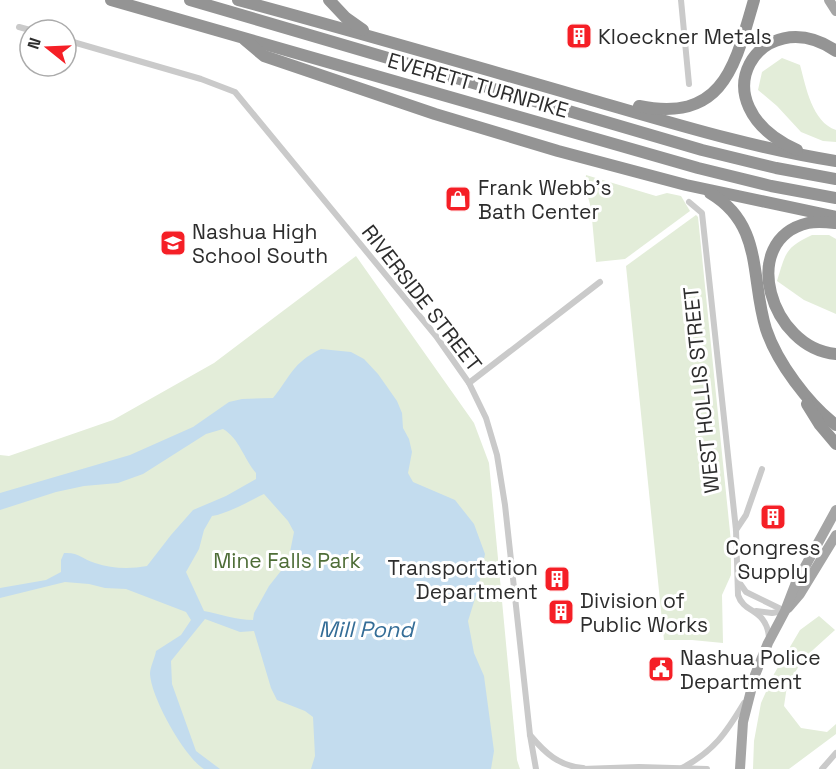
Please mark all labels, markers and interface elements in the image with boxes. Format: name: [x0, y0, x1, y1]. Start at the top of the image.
north arrow: [18, 18, 78, 78]
building icon: Kloeckner Metals: [564, 21, 594, 51]
place label: Kloeckner Metals: [598, 23, 772, 50]
text: N: [23, 35, 46, 52]
street label: EVERETT TURNPIKE: [385, 46, 571, 124]
place label: Frank Webb's Bath Center: [478, 174, 612, 225]
shop icon: Frank Webb's Bath Center: [443, 184, 473, 214]
place label: Nashua High School South: [192, 218, 328, 269]
street label: RIVERSIDE STREET: [356, 219, 488, 377]
school or university icon: Nashua High School South: [158, 228, 188, 258]
street label: WEST HOLLIS STREET: [677, 285, 725, 495]
building icon: Congress Supply: [758, 502, 788, 532]
place label: Congress Supply: [726, 534, 820, 585]
park label: Mine Falls Park: [213, 547, 361, 574]
place label: Transportation Department: [388, 554, 538, 605]
building icon: Transportation Department: [542, 564, 572, 594]
place label: Division of Public Works: [580, 587, 708, 638]
building icon: Division of Public Works: [546, 597, 576, 627]
water label: Mill Pond: [319, 615, 416, 643]
place label: Nashua Police Department: [680, 644, 821, 695]
public building icon: Nashua Police Department: [646, 654, 676, 684]

